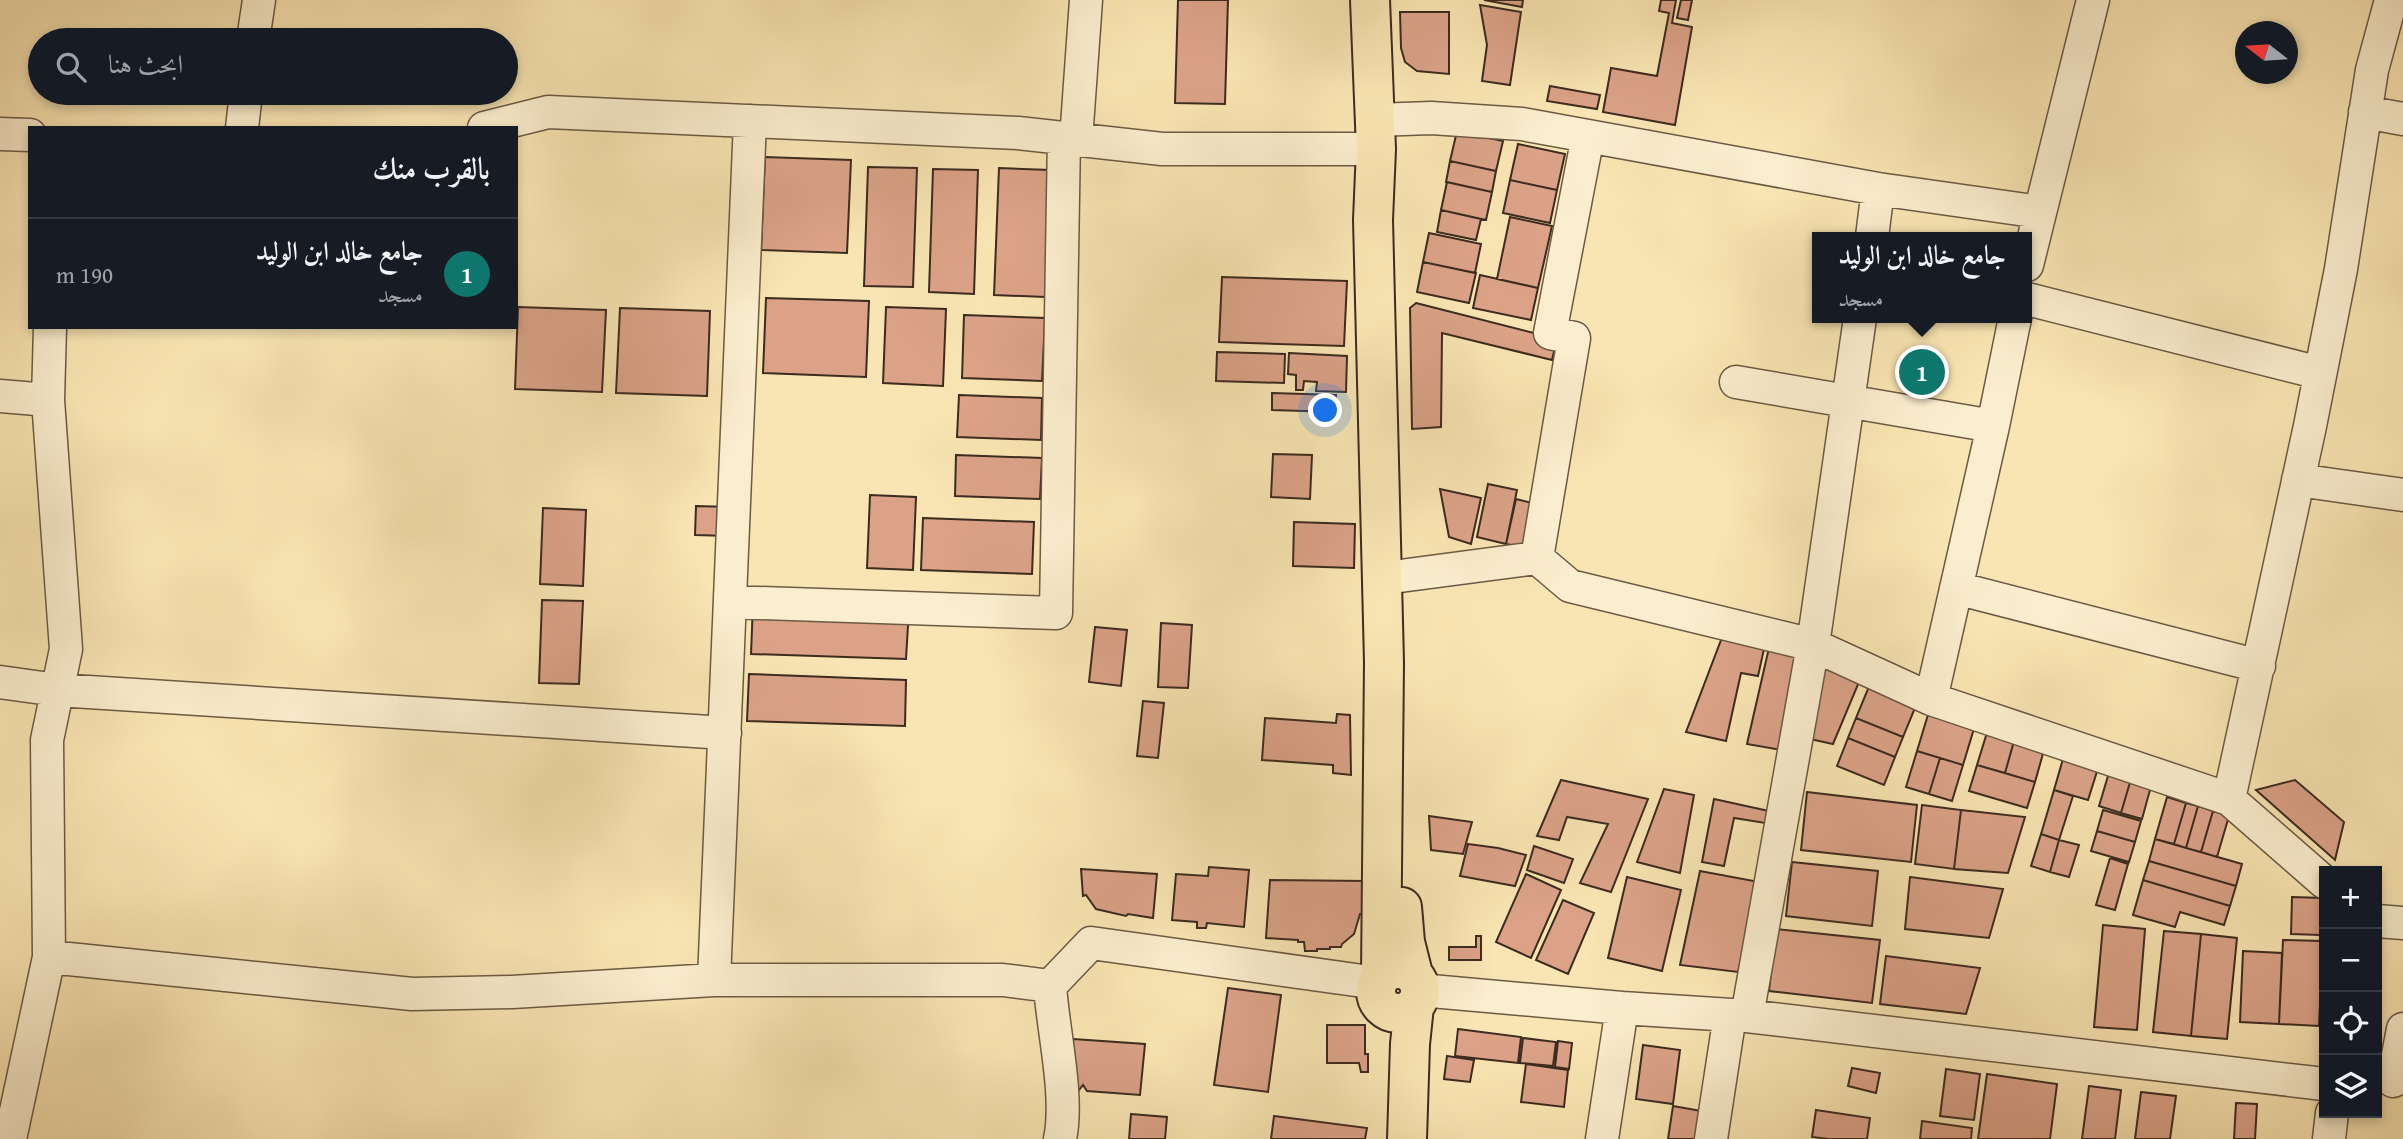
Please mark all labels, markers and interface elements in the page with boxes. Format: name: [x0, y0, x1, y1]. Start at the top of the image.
north arrow: [2235, 21, 2298, 84]
search box: [28, 28, 518, 105]
text: ابحث هنا: [108, 44, 183, 83]
icon: search: [52, 48, 90, 86]
text: بالقرب منك: [373, 146, 490, 190]
text: جامع خالد ابن الوليد: [256, 231, 423, 270]
popup: [1812, 232, 2032, 323]
text: جامع خالد ابن الوليد: [1838, 235, 2006, 274]
text: 190 m: [56, 258, 113, 291]
text: 1: [461, 258, 473, 291]
text: مسجد: [378, 277, 423, 310]
text: مسجد: [1838, 281, 1883, 314]
pin: 1: [1899, 346, 1945, 398]
your location: [1308, 393, 1342, 427]
map controls: [2319, 866, 2382, 1118]
button: +: [2319, 866, 2382, 929]
button: −: [2319, 929, 2382, 992]
button: locate: [2319, 992, 2382, 1055]
button: layers: [2319, 1055, 2382, 1118]

